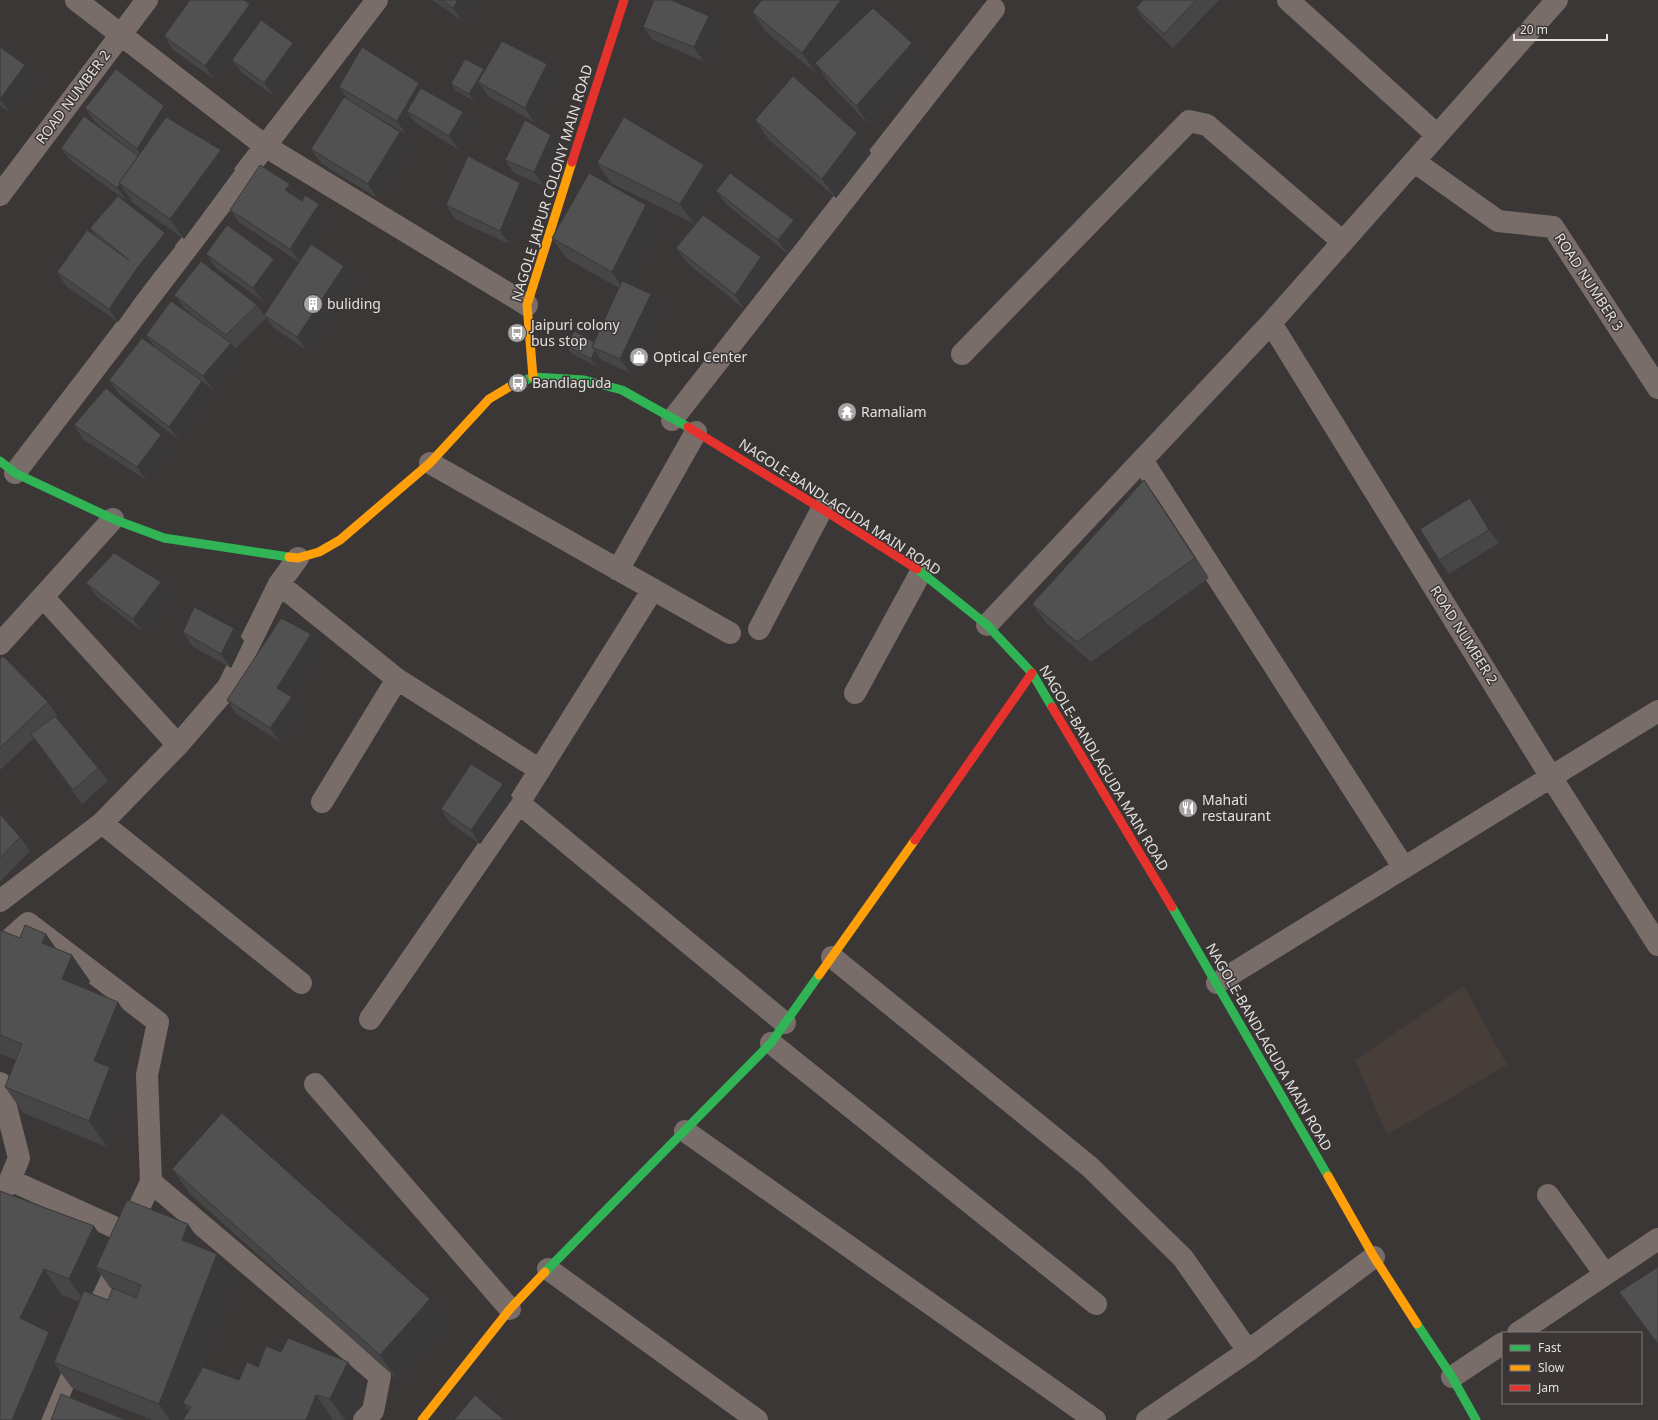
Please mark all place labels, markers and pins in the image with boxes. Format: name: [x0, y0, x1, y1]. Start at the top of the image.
building icon: buliding: [302, 293, 324, 315]
place label: buliding: [327, 294, 381, 313]
place label: Jaipuri colony bus stop: [529, 315, 621, 350]
bus stop icon: Jaipuri colony bus stop: [506, 322, 528, 344]
shop icon: Optical Center: [628, 346, 650, 368]
place label: Optical Center: [653, 347, 747, 366]
bus stop icon: Bandlaguda: [507, 372, 529, 394]
place label: Bandlaguda: [532, 373, 611, 392]
temple icon: Ramaliam: [836, 401, 858, 423]
place label: Ramaliam: [861, 402, 927, 421]
place label: Mahati restaurant: [1202, 790, 1271, 825]
restaurant icon: Mahati restaurant: [1177, 797, 1199, 819]

